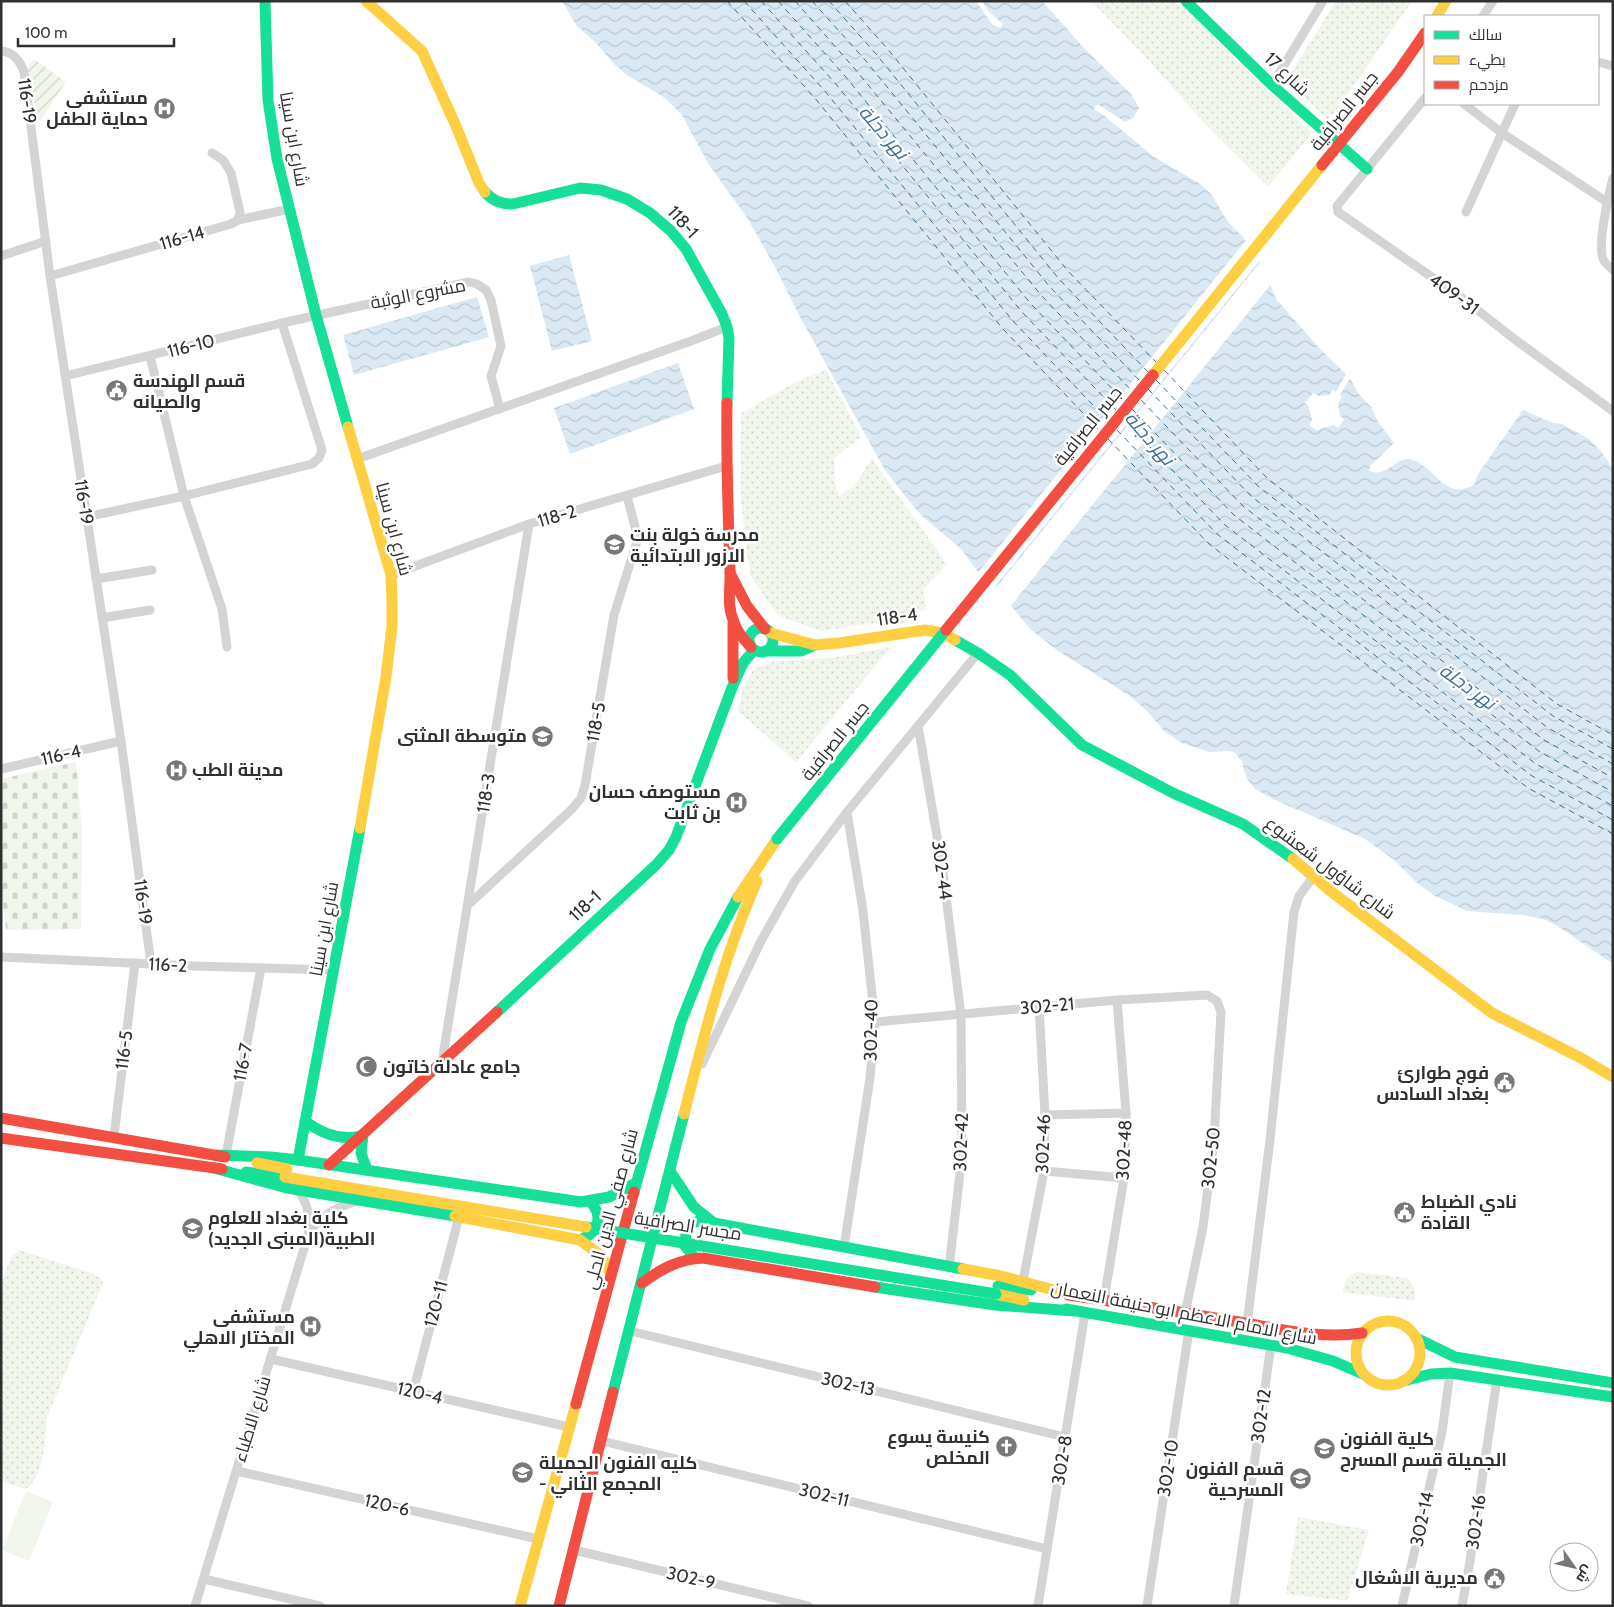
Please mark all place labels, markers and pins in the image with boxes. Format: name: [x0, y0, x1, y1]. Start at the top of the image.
place label: مستشفى حماية الطفل: [46, 87, 148, 130]
hospital icon: مستشفى حماية الطفل: [152, 96, 176, 120]
place label: قسم الهندسة والصيانه: [133, 370, 245, 413]
public building icon: قسم الهندسة والصيانه: [105, 379, 129, 403]
place label: مدرسة خولة بنت الازور الابتدائية: [630, 524, 759, 567]
school or university icon: مدرسة خولة بنت الازور الابتدائية: [602, 533, 626, 557]
school or university icon: متوسطة المثنى: [531, 724, 555, 748]
place label: متوسطة المثنى: [397, 725, 527, 747]
hospital icon: مدينة الطب: [164, 758, 188, 782]
place label: مدينة الطب: [192, 759, 283, 781]
place label: مستوصف حسان بن ثابت: [589, 781, 721, 824]
hospital icon: مستوصف حسان بن ثابت: [725, 790, 749, 814]
mosque icon: جامع عادلة خاتون: [355, 1055, 379, 1079]
place label: جامع عادلة خاتون: [383, 1056, 520, 1079]
place label: فوج طوارئ بغداد السادس: [1376, 1062, 1489, 1105]
public building icon: فوج طوارئ بغداد السادس: [1493, 1071, 1517, 1095]
place label: نادي الضباط القادة: [1421, 1191, 1517, 1234]
public building icon: نادي الضباط القادة: [1393, 1200, 1417, 1224]
place label: كلية بغداد للعلوم الطبية(المبنى الجديد): [208, 1207, 375, 1250]
school or university icon: كلية بغداد للعلوم الطبية(المبنى الجديد): [180, 1216, 204, 1240]
place label: مستشفى المختار الاهلي: [183, 1306, 295, 1353]
hospital icon: مستشفى المختار الاهلي: [299, 1315, 323, 1339]
place label: كنيسة يسوع المخلص: [887, 1426, 990, 1469]
place label: كلية الفنون الجميلة قسم المسرح: [1340, 1428, 1507, 1472]
church icon: كنيسة يسوع المخلص: [994, 1435, 1018, 1459]
school or university icon: كلية الفنون الجميلة قسم المسرح: [1312, 1437, 1336, 1461]
place label: كليه الفنون الجميلة - المجمع الثاني: [539, 1452, 697, 1499]
place label: قسم الفنون المسرحية: [1186, 1458, 1284, 1501]
school or university icon: كليه الفنون الجميلة - المجمع الثاني: [511, 1461, 535, 1485]
school or university icon: قسم الفنون المسرحية: [1288, 1467, 1312, 1491]
public building icon: مديرية الاشغال: [1482, 1566, 1506, 1590]
place label: مديرية الاشغال: [1355, 1567, 1478, 1589]

